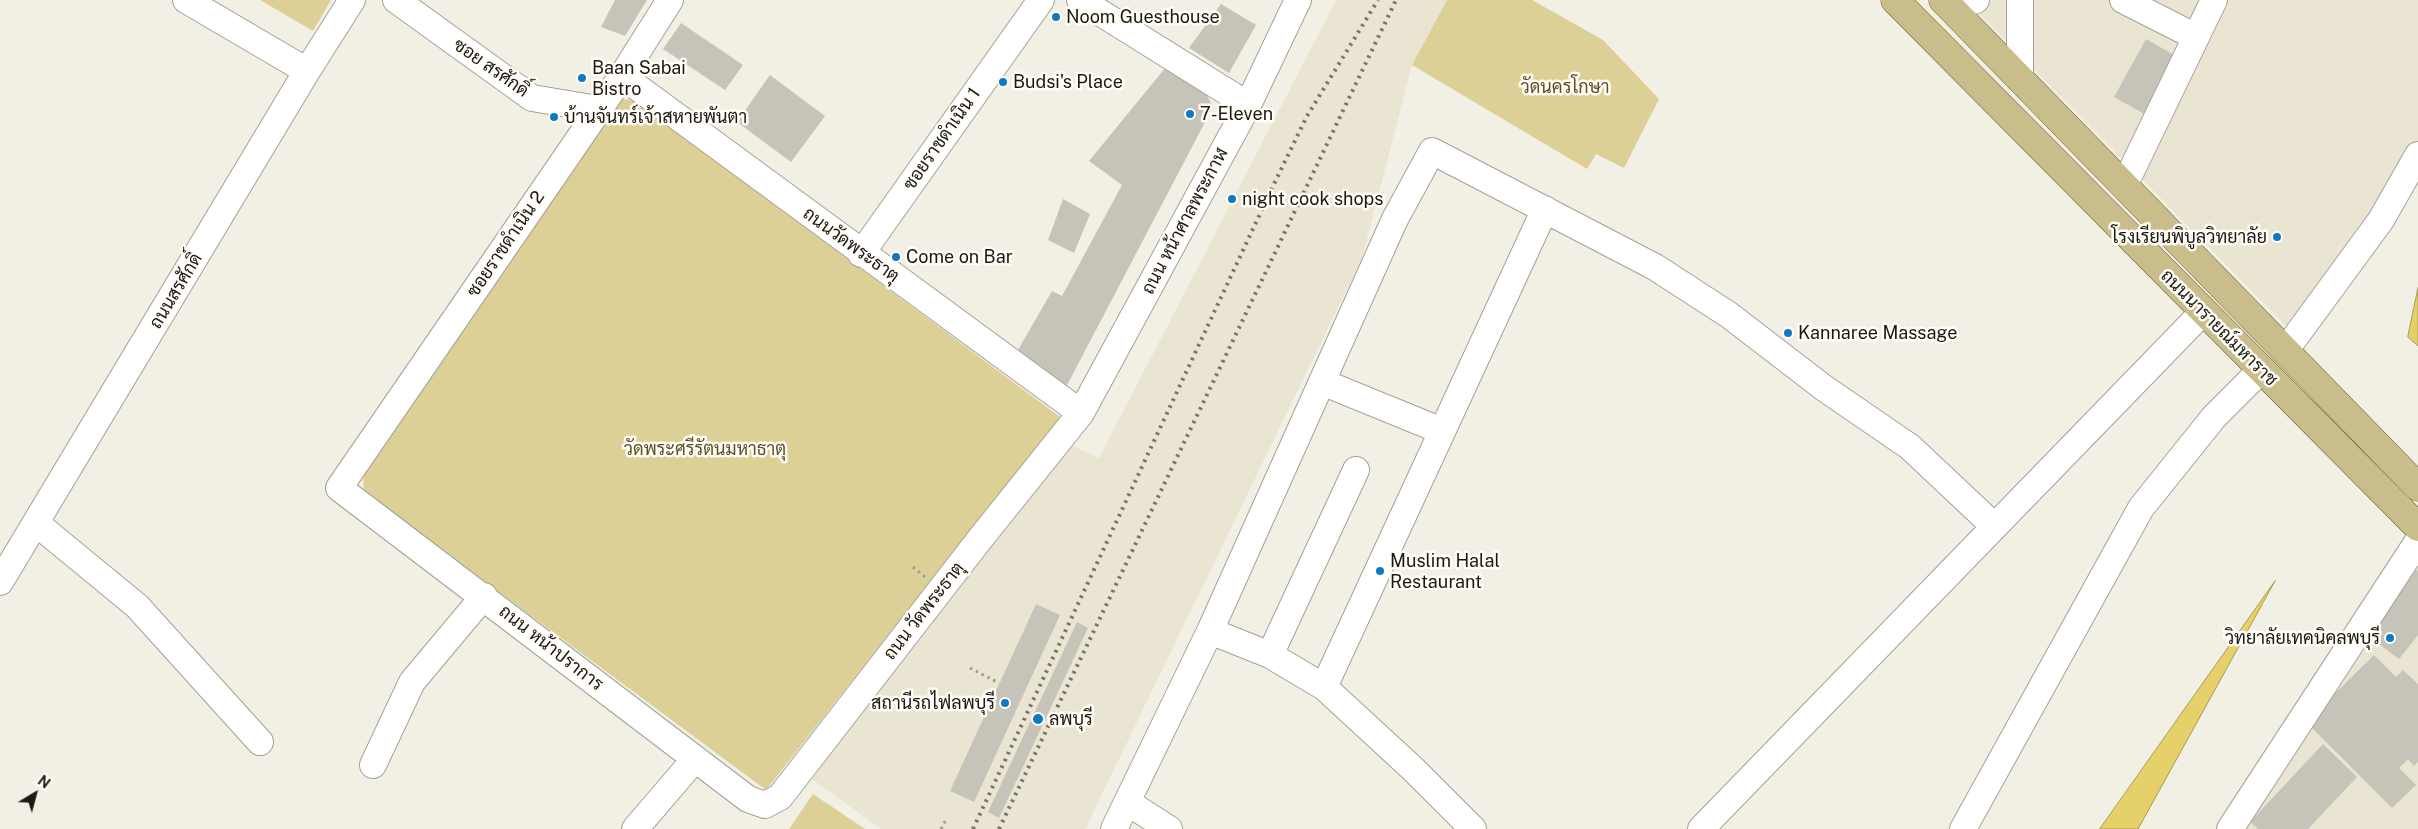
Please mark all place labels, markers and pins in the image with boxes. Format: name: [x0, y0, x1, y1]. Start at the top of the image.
place label: Noom Guesthouse: [1066, 6, 1220, 28]
marker: Noom Guesthouse: [1050, 11, 1062, 23]
place label: Baan Sabai Bistro: [592, 57, 686, 100]
place label: Budsi's Place: [1013, 71, 1123, 93]
marker: Baan Sabai Bistro: [576, 72, 588, 84]
marker: Budsi's Place: [997, 76, 1009, 88]
place label: 7-Eleven: [1200, 103, 1273, 125]
place label: บ้านจันทร์เจ้าสหายพันตา: [564, 106, 747, 128]
marker: 7-Eleven: [1184, 108, 1196, 120]
marker: บ้านจันทร์เจ้าสหายพันตา: [548, 111, 560, 123]
place label: night cook shops: [1242, 188, 1383, 210]
marker: night cook shops: [1226, 193, 1238, 205]
place label: โรงเรียนพิบูลวิทยาลัย: [2111, 226, 2267, 248]
marker: โรงเรียนพิบูลวิทยาลัย: [2271, 231, 2283, 243]
place label: Come on Bar: [906, 246, 1013, 268]
marker: Come on Bar: [890, 251, 902, 263]
place label: Kannaree Massage: [1798, 322, 1957, 344]
marker: Kannaree Massage: [1782, 327, 1794, 339]
place label: Muslim Halal Restaurant: [1390, 550, 1500, 592]
marker: Muslim Halal Restaurant: [1374, 565, 1386, 577]
place label: วิทยาลัยเทคนิคลพบุรี: [2225, 627, 2380, 649]
marker: วิทยาลัยเทคนิคลพบุรี: [2384, 632, 2396, 644]
place label: สถานีรถไฟลพบุรี: [871, 692, 995, 714]
marker: สถานีรถไฟลพบุรี: [999, 697, 1011, 709]
place label: ลพบุรี: [1049, 708, 1093, 730]
marker: ลพบุรี: [1031, 712, 1045, 726]

